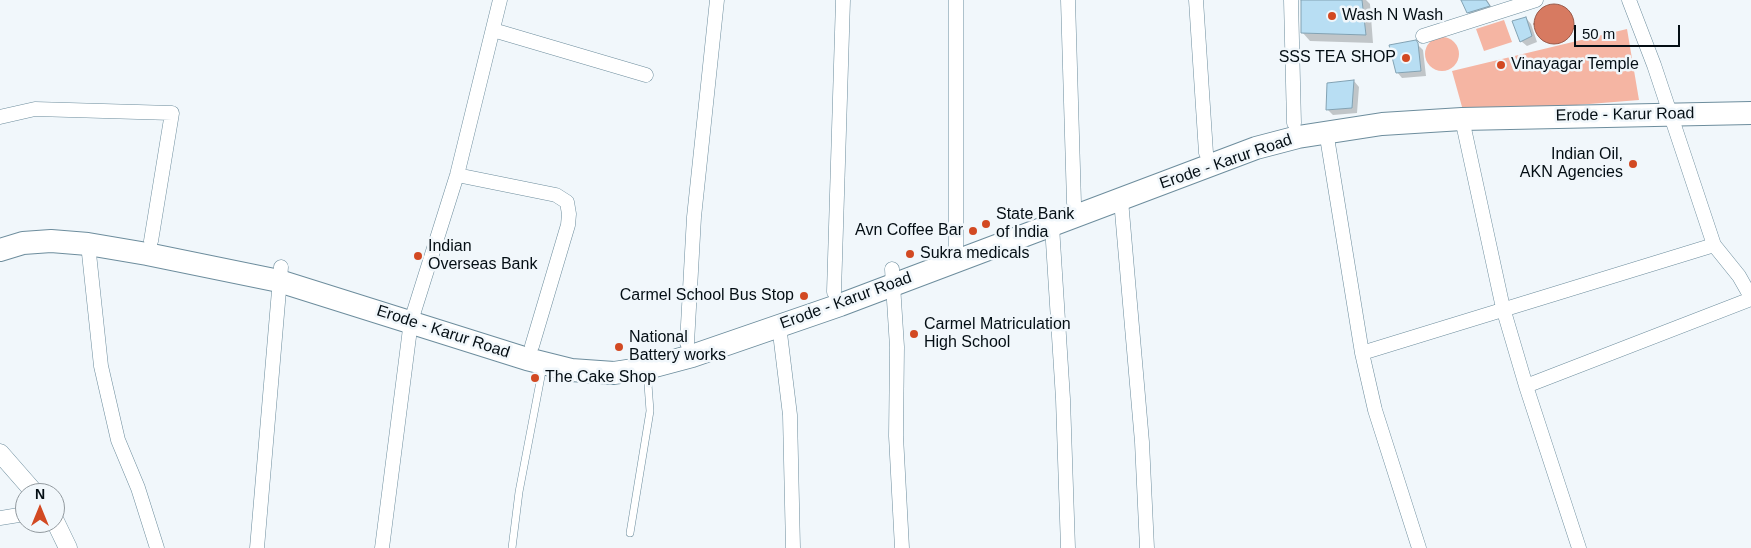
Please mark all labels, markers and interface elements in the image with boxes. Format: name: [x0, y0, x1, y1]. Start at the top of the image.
place label: Wash N Wash: [1342, 6, 1443, 26]
marker: Wash N Wash: [1326, 10, 1338, 22]
scale bar: [1576, 15, 1682, 47]
text: 50 m: [1582, 25, 1615, 42]
place label: SSS TEA SHOP: [1279, 48, 1396, 68]
marker: SSS TEA SHOP: [1400, 52, 1412, 64]
place label: Vinayagar Temple: [1511, 55, 1639, 75]
marker: Vinayagar Temple: [1495, 59, 1507, 71]
street label: Erode - Karur Road: [1555, 104, 1695, 126]
street label: Erode - Karur Road: [1157, 130, 1295, 194]
place label: Indian Oil, AKN Agencies: [1520, 145, 1623, 183]
marker: Indian Oil, AKN Agencies: [1627, 158, 1639, 170]
place label: State Bank of India: [996, 205, 1074, 243]
marker: State Bank of India: [980, 218, 992, 230]
place label: Avn Coffee Bar: [855, 221, 963, 241]
marker: Avn Coffee Bar: [967, 225, 979, 237]
place label: Indian Overseas Bank: [428, 237, 537, 275]
place label: Sukra medicals: [920, 244, 1029, 264]
marker: Sukra medicals: [904, 248, 916, 260]
marker: Indian Overseas Bank: [412, 250, 424, 262]
street label: Erode - Karur Road: [778, 268, 914, 334]
place label: Carmel School Bus Stop: [620, 286, 794, 306]
marker: Carmel School Bus Stop: [798, 290, 810, 302]
street label: Erode - Karur Road: [374, 301, 512, 363]
place label: Carmel Matriculation High School: [924, 315, 1071, 353]
place label: National Battery works: [629, 328, 726, 366]
marker: Carmel Matriculation High School: [908, 328, 920, 340]
marker: National Battery works: [613, 341, 625, 353]
place label: The Cake Shop: [545, 368, 656, 388]
marker: The Cake Shop: [529, 372, 541, 384]
north arrow: [15, 483, 65, 533]
text: N: [35, 486, 45, 502]

